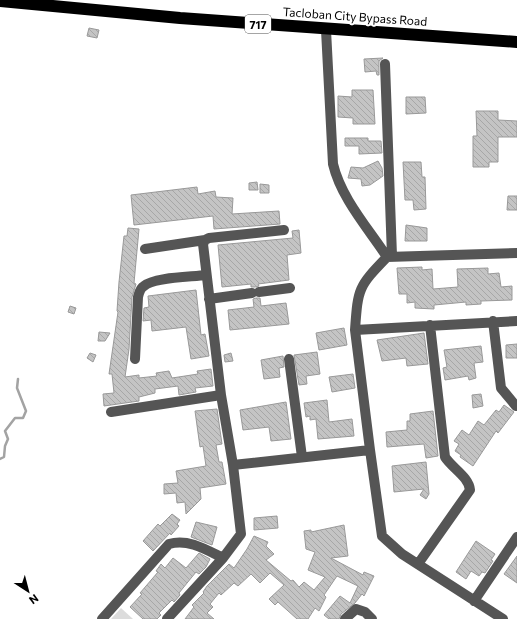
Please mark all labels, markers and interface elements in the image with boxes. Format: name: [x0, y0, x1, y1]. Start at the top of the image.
street label: Tacloban City Bypass Road: [282, 4, 428, 28]
road number: 717: [245, 15, 271, 33]
north arrow: [8, 571, 48, 611]
text: N: [27, 592, 41, 607]

